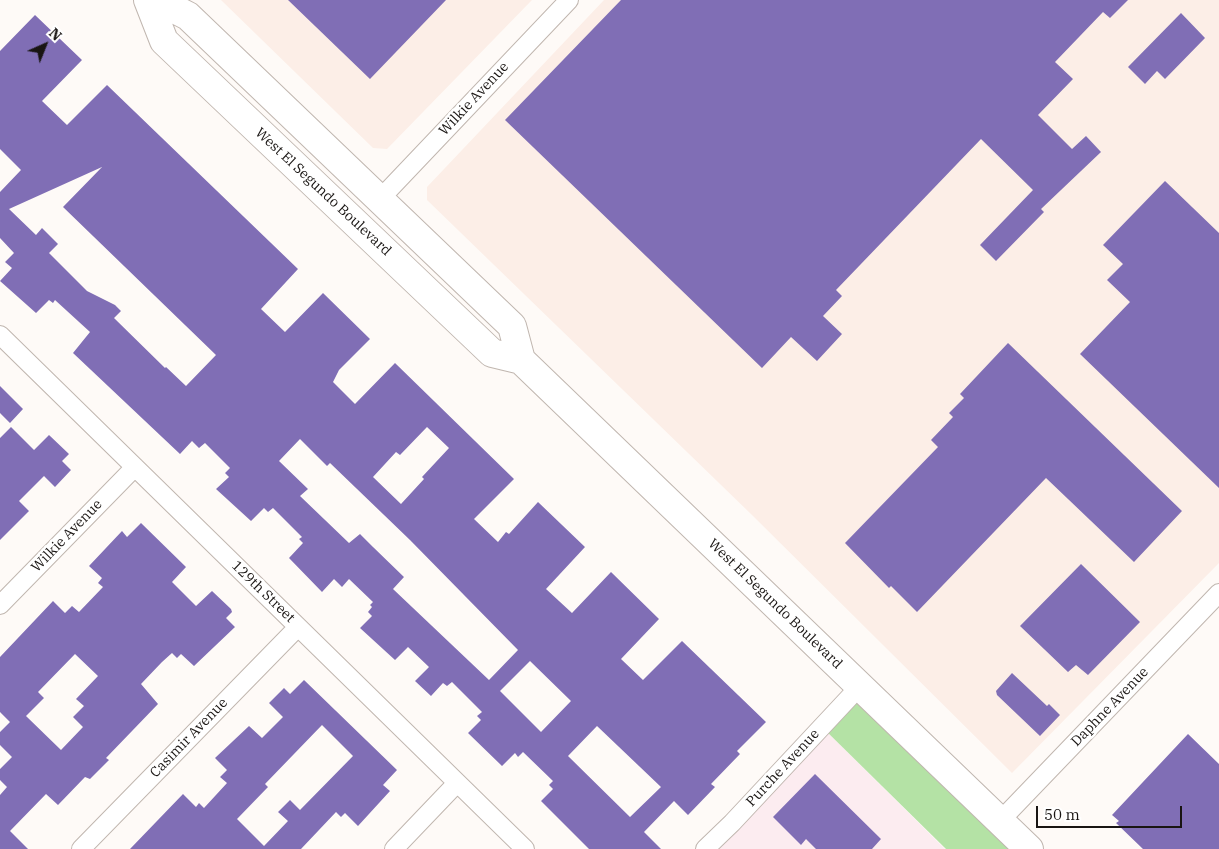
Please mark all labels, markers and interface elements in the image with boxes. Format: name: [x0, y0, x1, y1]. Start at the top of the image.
north arrow: [20, 20, 70, 70]
text: N: [45, 24, 66, 45]
street label: Wilkie Avenue: [436, 59, 512, 139]
street label: West El Segundo Boulevard: [252, 125, 394, 259]
street label: Wilkie Avenue: [28, 496, 106, 576]
street label: West El Segundo Boulevard: [705, 536, 845, 672]
street label: 129th Street: [228, 558, 298, 626]
street label: Daphne Avenue: [1068, 664, 1152, 750]
street label: Casimir Avenue: [147, 695, 231, 781]
street label: Purche Avenue: [743, 726, 823, 810]
scale bar: [1039, 796, 1185, 828]
text: 50 m: [1044, 805, 1080, 824]

